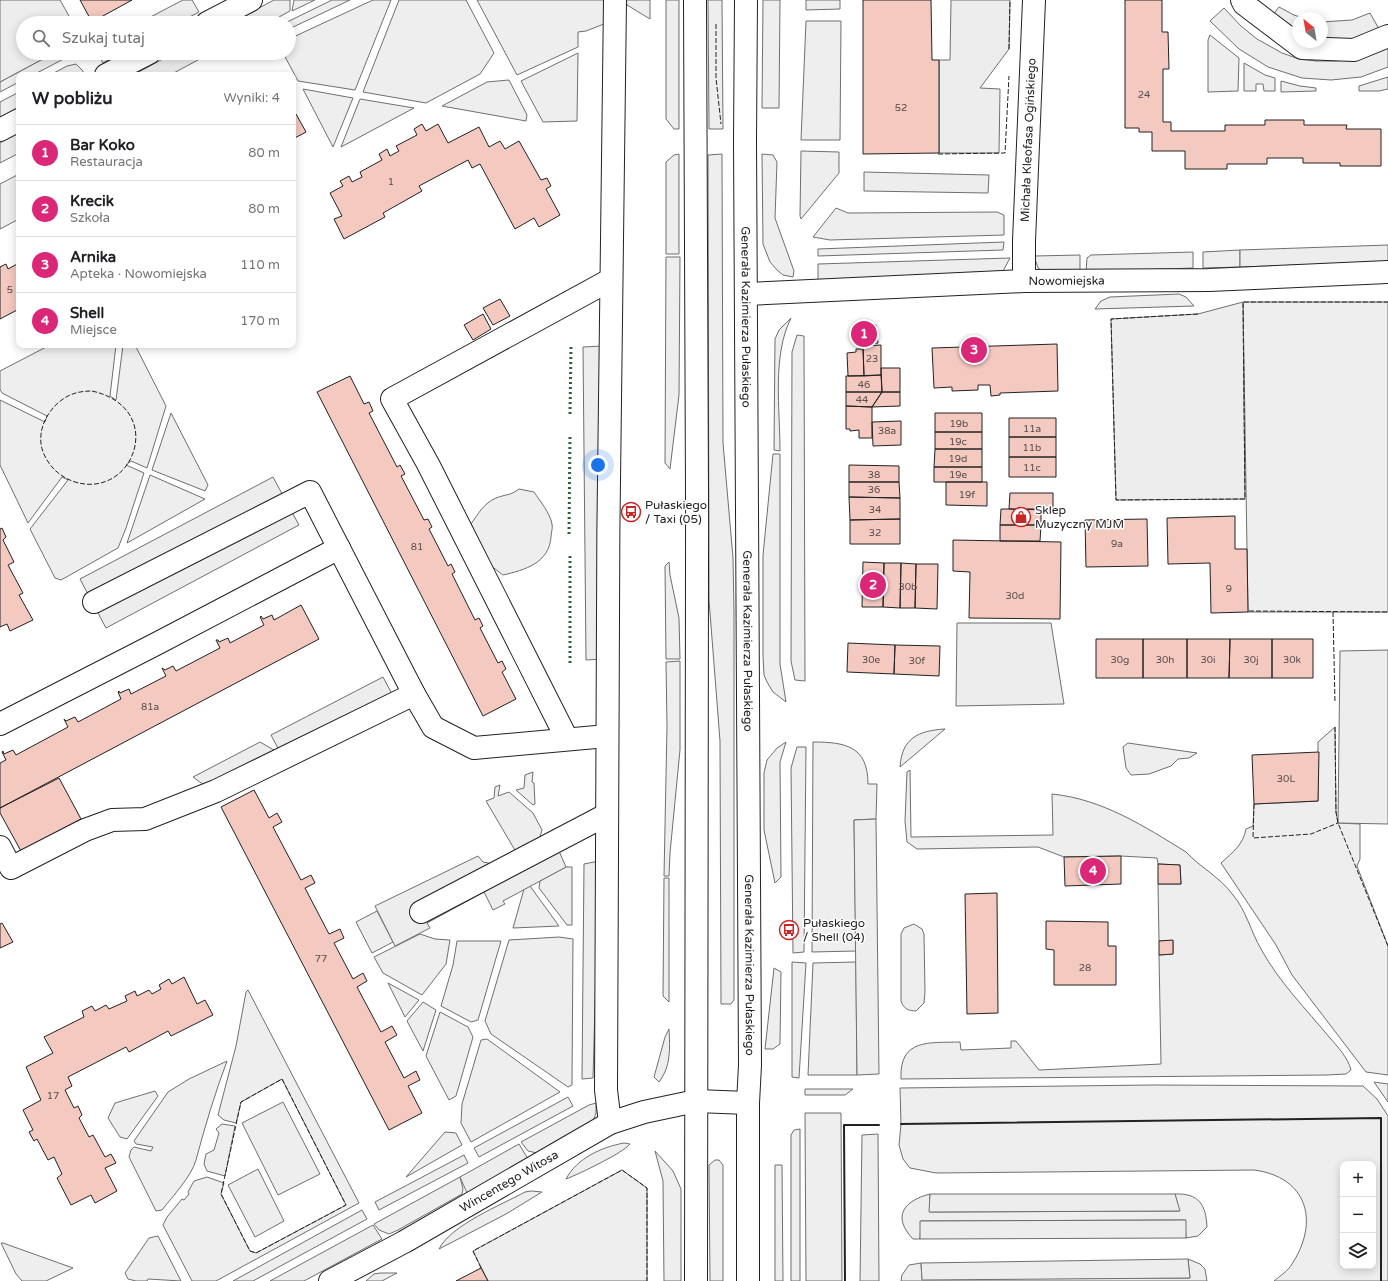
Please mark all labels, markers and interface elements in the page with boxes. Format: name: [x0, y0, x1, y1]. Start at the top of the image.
north arrow: [1292, 12, 1328, 48]
search box: [16, 16, 296, 60]
icon: search: [30, 27, 52, 49]
text: Szukaj tutaj: [62, 29, 145, 47]
street label: Michała Kleofasa Ogińskiego: [1018, 58, 1039, 222]
text: W pobliżu: [32, 88, 113, 109]
house number: 24: [1138, 89, 1150, 101]
text: Wyniki: 4: [224, 90, 280, 106]
house number: 52: [895, 102, 907, 114]
text: Bar Koko: [70, 136, 135, 154]
text: 1: [41, 145, 49, 161]
text: 80 m: [248, 145, 280, 161]
text: Restauracja: [70, 154, 143, 170]
house number: 1: [388, 176, 394, 188]
text: Krecik: [70, 192, 114, 210]
text: 2: [41, 201, 49, 217]
text: 80 m: [248, 201, 280, 217]
text: Szkoła: [70, 210, 110, 226]
street label: Generała Kazimierza Pułaskiego: [738, 226, 753, 408]
text: Arnika: [70, 248, 116, 266]
text: 3: [41, 257, 49, 273]
text: 110 m: [240, 257, 280, 273]
text: Apteka · Nowomiejska: [70, 266, 207, 282]
street label: Nowomiejska: [1029, 274, 1105, 288]
house number: 5: [7, 284, 13, 296]
text: Shell: [70, 304, 104, 322]
text: 4: [41, 313, 49, 329]
text: 170 m: [240, 313, 280, 329]
pin: 1: [851, 319, 877, 349]
text: Miejsce: [70, 322, 117, 338]
pin: 3: [961, 335, 987, 365]
house number: 23: [866, 353, 878, 365]
house number: 46: [858, 379, 870, 391]
house number: 44: [856, 394, 868, 406]
house number: 19b: [950, 418, 968, 430]
house number: 11a: [1023, 423, 1041, 435]
house number: 38a: [878, 425, 896, 437]
house number: 19c: [949, 436, 967, 448]
house number: 11b: [1023, 442, 1041, 454]
house number: 19d: [949, 453, 967, 465]
your location: [588, 455, 608, 475]
house number: 11c: [1023, 462, 1041, 474]
house number: 38: [868, 469, 880, 481]
house number: 19e: [949, 469, 967, 481]
house number: 36: [868, 484, 880, 496]
house number: 19f: [959, 489, 975, 501]
place label: Pułaskiego / Taxi (05): [645, 498, 707, 526]
bus stop icon: Pułaskiego / Taxi (05): [620, 501, 642, 523]
place label: Sklep Muzyczny MJM: [1035, 503, 1124, 531]
house number: 34: [869, 504, 881, 516]
shop icon: Sklep Muzyczny MJM: [1010, 506, 1032, 528]
house number: 32: [869, 527, 881, 539]
house number: 9a: [1111, 538, 1123, 550]
house number: 81: [411, 541, 423, 553]
street label: Generała Kazimierza Pułaskiego: [740, 550, 755, 732]
pin: 2: [860, 570, 886, 600]
house number: 30b: [899, 581, 917, 593]
house number: 9: [1226, 583, 1232, 595]
house number: 30d: [1006, 590, 1024, 602]
house number: 30e: [862, 654, 880, 666]
house number: 30g: [1111, 654, 1129, 666]
house number: 30h: [1156, 654, 1174, 666]
house number: 30i: [1200, 654, 1216, 666]
house number: 30j: [1243, 654, 1259, 666]
house number: 30k: [1283, 654, 1302, 666]
house number: 30f: [909, 655, 925, 667]
house number: 81a: [141, 701, 159, 713]
house number: 30L: [1277, 773, 1295, 785]
pin: 4: [1080, 856, 1106, 886]
street label: Generała Kazimierza Pułaskiego: [742, 874, 757, 1056]
place label: Pułaskiego / Shell (04): [803, 916, 865, 944]
bus stop icon: Pułaskiego / Shell (04): [778, 919, 800, 941]
house number: 77: [315, 953, 327, 965]
house number: 28: [1079, 962, 1091, 974]
house number: 17: [47, 1090, 59, 1102]
street label: Wincentego Witosa: [457, 1147, 561, 1215]
map controls: [1340, 1161, 1376, 1269]
button: +: [1340, 1161, 1376, 1197]
button: −: [1340, 1197, 1376, 1233]
button: layers: [1340, 1233, 1376, 1269]

